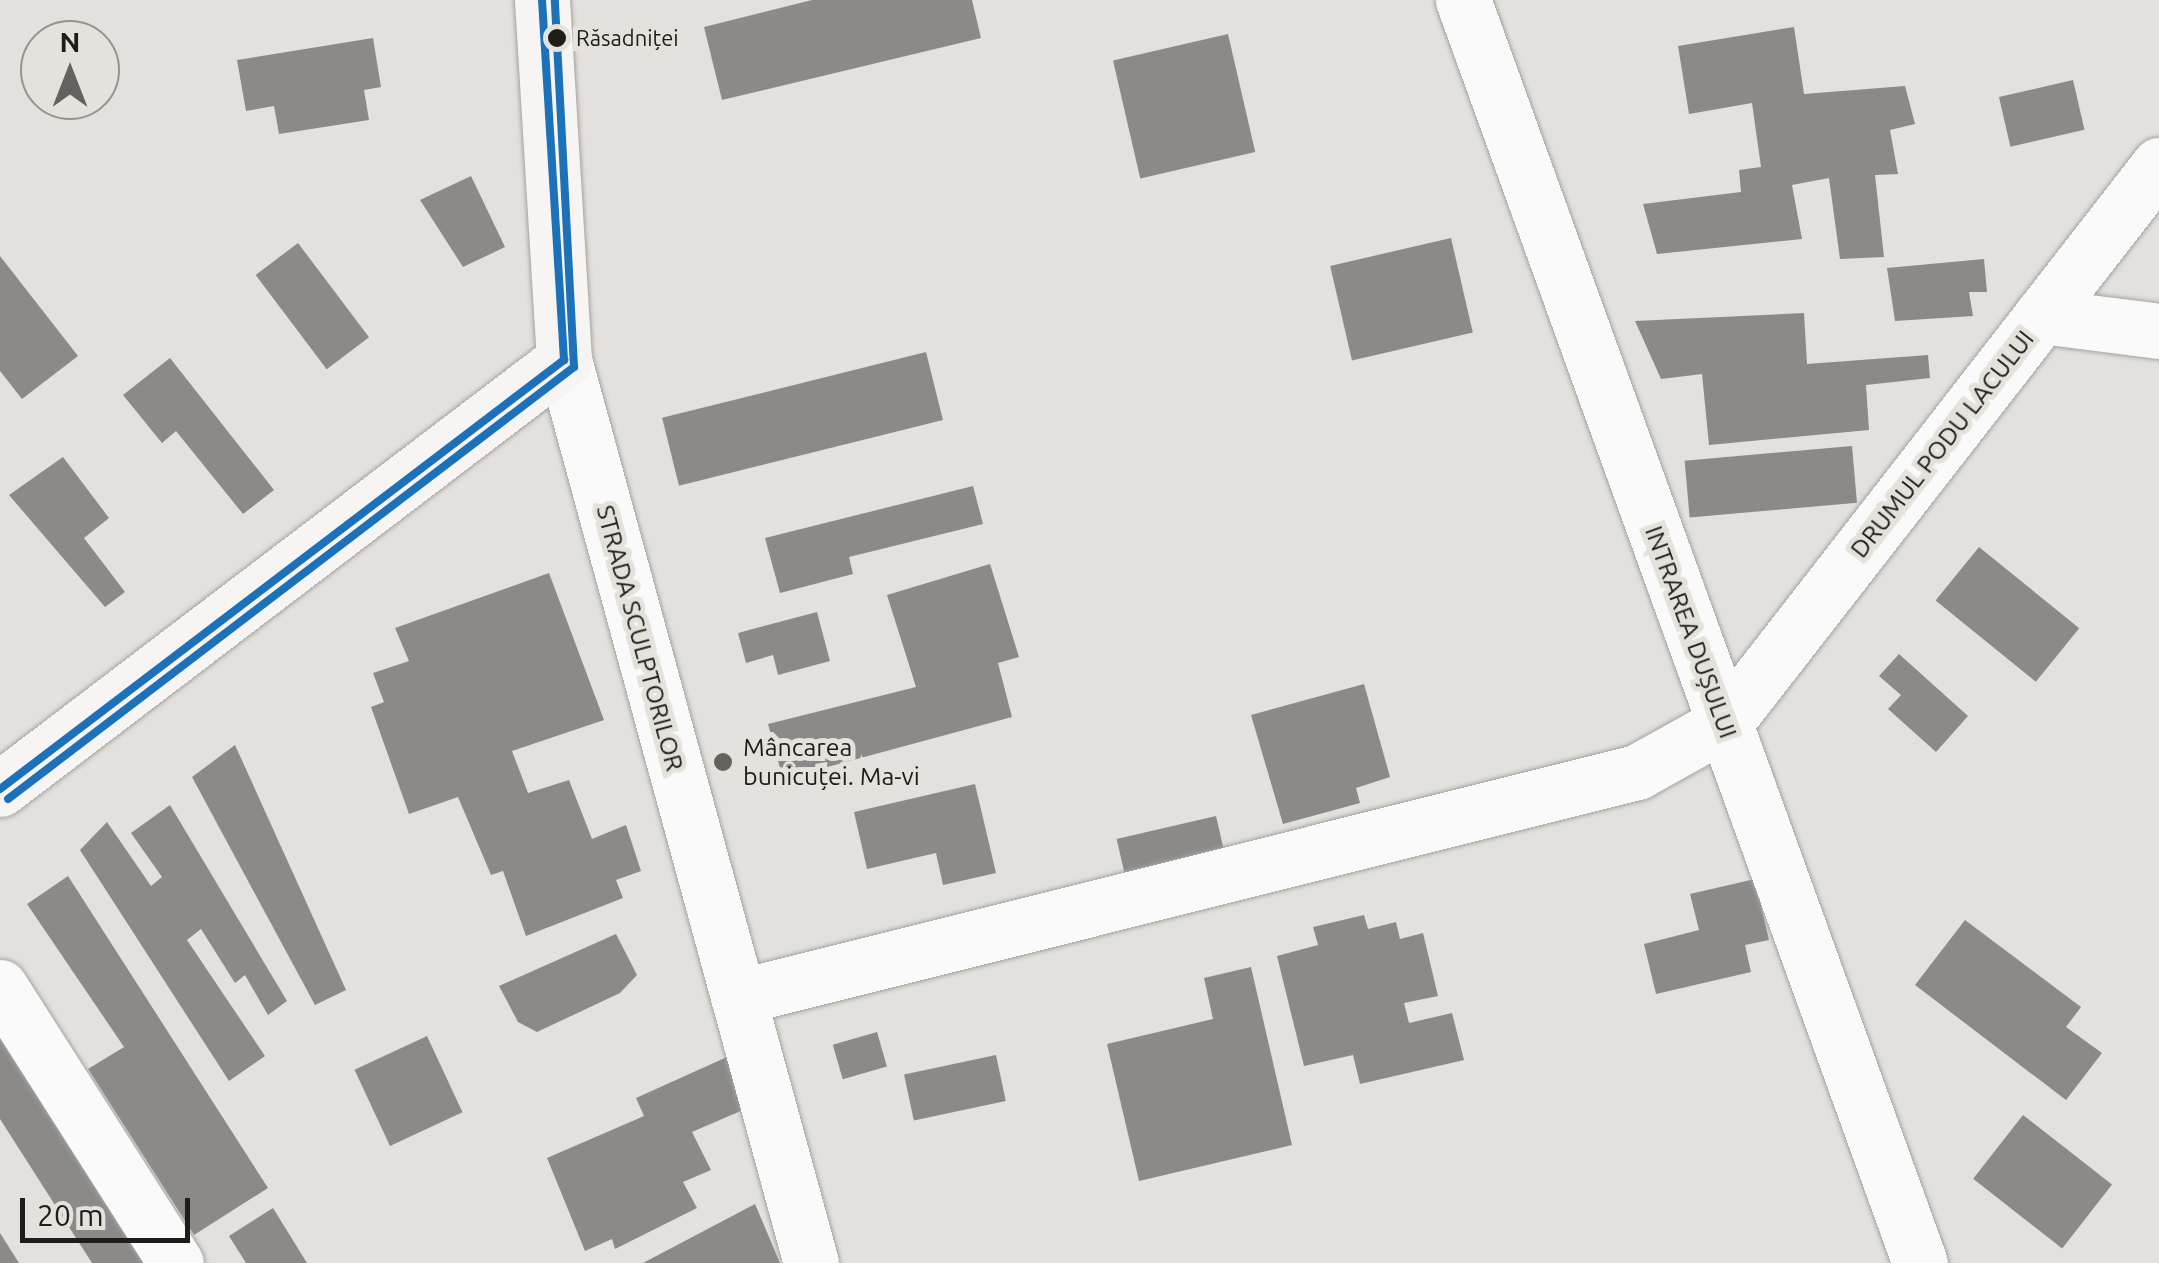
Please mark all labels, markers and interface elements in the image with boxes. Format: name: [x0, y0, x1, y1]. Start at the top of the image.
north arrow: [20, 20, 120, 120]
place label: Răsadniței: [576, 25, 679, 51]
text: N: [60, 26, 80, 57]
marker: Răsadniței: [547, 28, 567, 48]
street label: DRUMUL PODU LACULUI: [1844, 324, 2040, 564]
street label: STRADA SCULPTORILOR: [590, 502, 690, 774]
street label: INTRAREA DUȘULUI: [1639, 522, 1743, 742]
place label: Mâncarea bunicuței. Ma-vi: [743, 733, 920, 792]
marker: Mâncarea bunicuței. Ma-vi: [712, 751, 734, 773]
scale bar: [25, 1178, 195, 1240]
text: 20 m: [37, 1198, 104, 1232]

